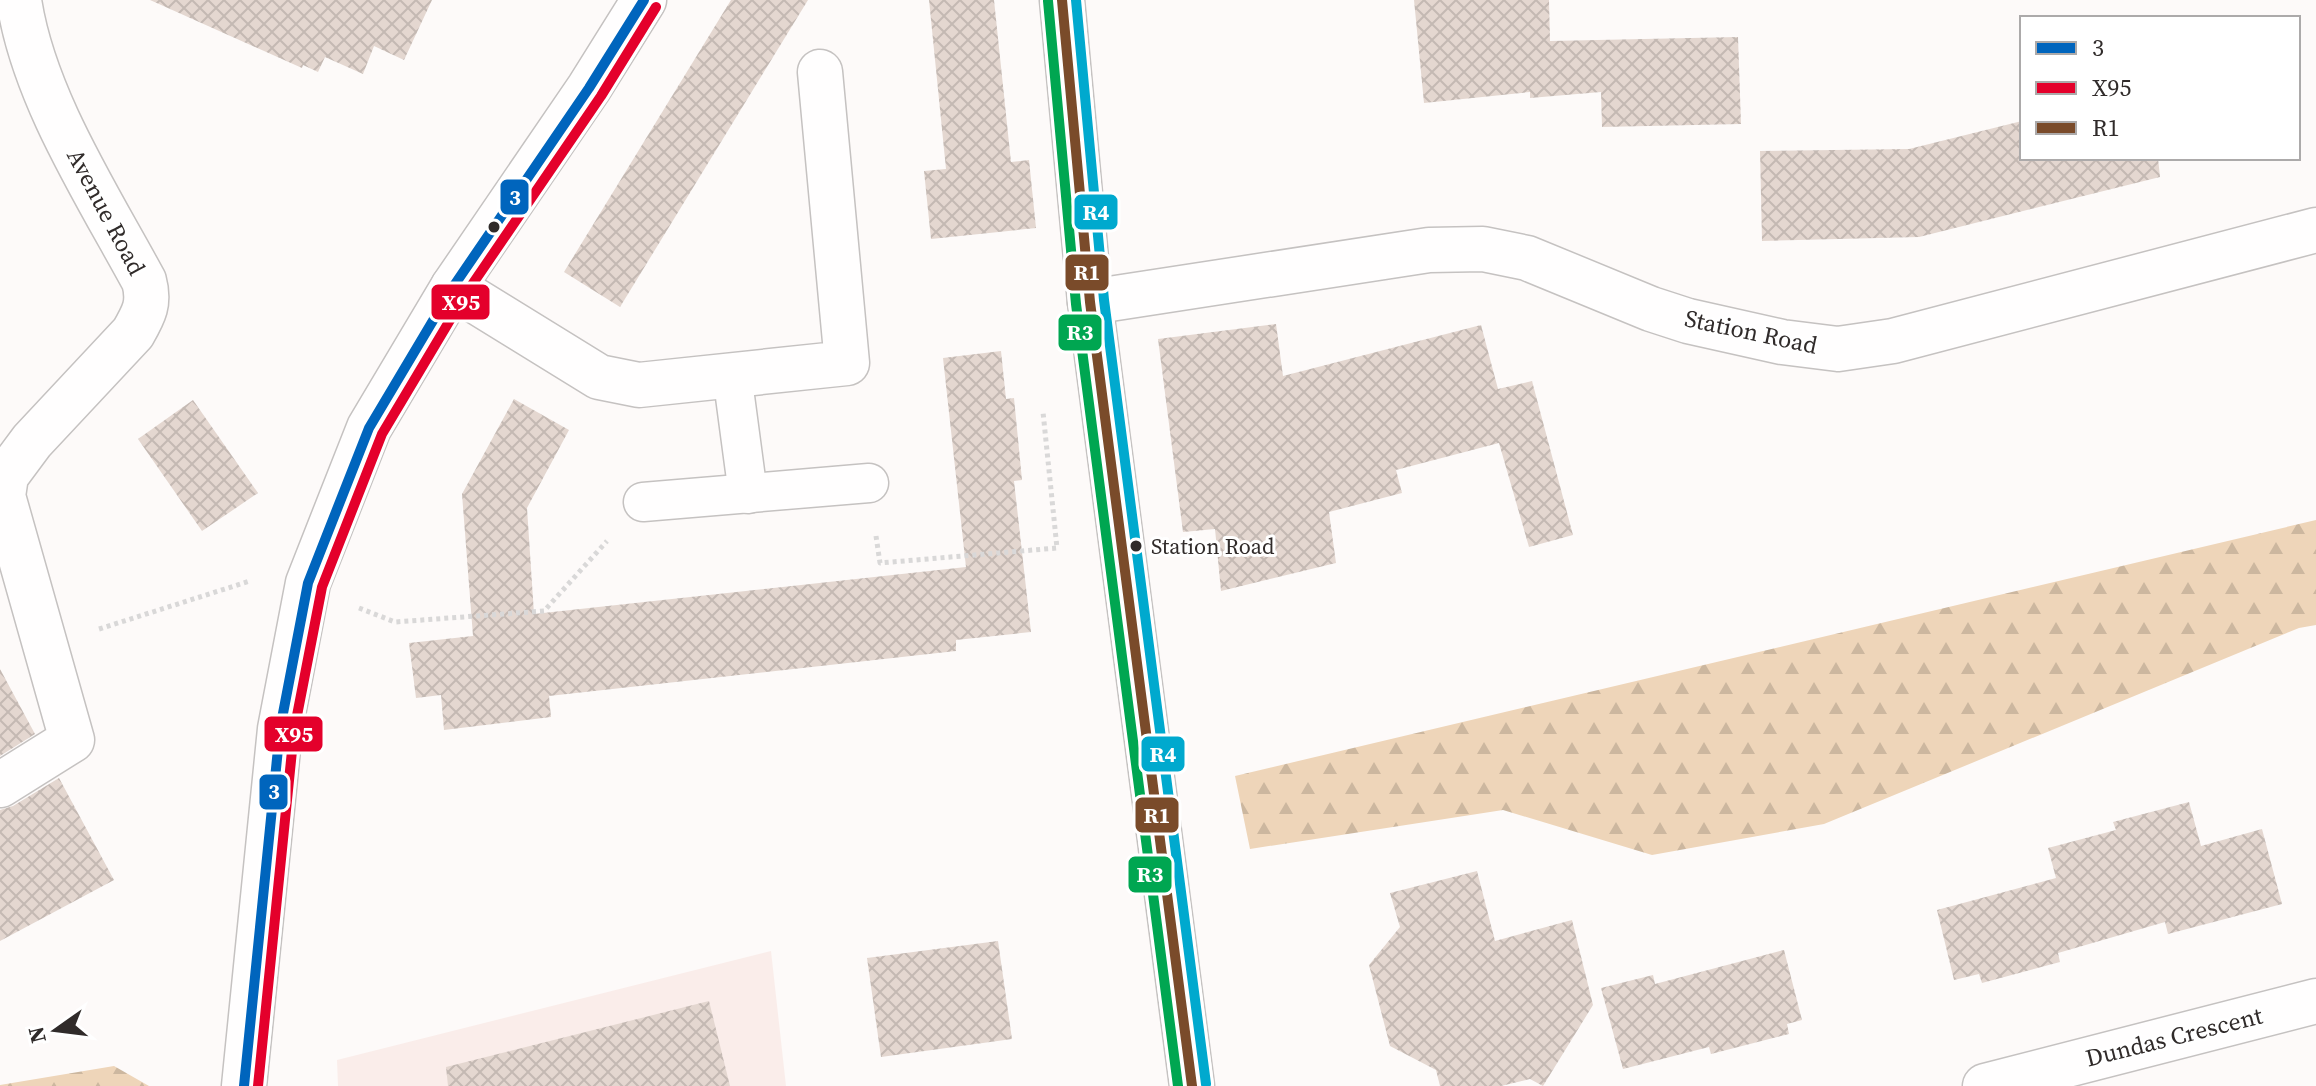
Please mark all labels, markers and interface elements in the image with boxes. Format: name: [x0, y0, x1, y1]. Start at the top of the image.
legend: [2020, 16, 2300, 160]
text: 3: [2092, 31, 2104, 64]
text: X95: [2092, 71, 2132, 104]
text: R1: [2092, 111, 2120, 144]
street label: Avenue Road: [59, 143, 154, 281]
line badge: 3: [499, 178, 530, 216]
text: 3: [509, 182, 521, 212]
line badge: R4: [1073, 193, 1119, 231]
text: R4: [1083, 197, 1110, 227]
unlabelled marker: [486, 219, 502, 235]
line badge: R1: [1064, 253, 1110, 292]
text: R1: [1074, 257, 1100, 287]
line badge: X95: [430, 283, 491, 321]
text: X95: [442, 287, 480, 317]
street label: Station Road: [1682, 301, 1821, 362]
line badge: R3: [1057, 313, 1103, 352]
text: R3: [1067, 317, 1094, 347]
place label: Station Road: [1151, 531, 1275, 561]
marker: Station Road: [1128, 538, 1144, 554]
line badge: X95: [263, 715, 324, 753]
text: X95: [275, 719, 313, 749]
line badge: R4: [1140, 735, 1186, 773]
text: R4: [1150, 739, 1177, 769]
line badge: 3: [258, 773, 289, 811]
text: 3: [268, 776, 280, 806]
line badge: R1: [1134, 796, 1180, 834]
text: R1: [1144, 800, 1170, 830]
line badge: R3: [1127, 855, 1173, 894]
text: R3: [1137, 859, 1164, 889]
north arrow: [16, 990, 96, 1070]
street label: Dundas Crescent: [2082, 999, 2266, 1074]
text: N: [20, 1023, 53, 1046]

